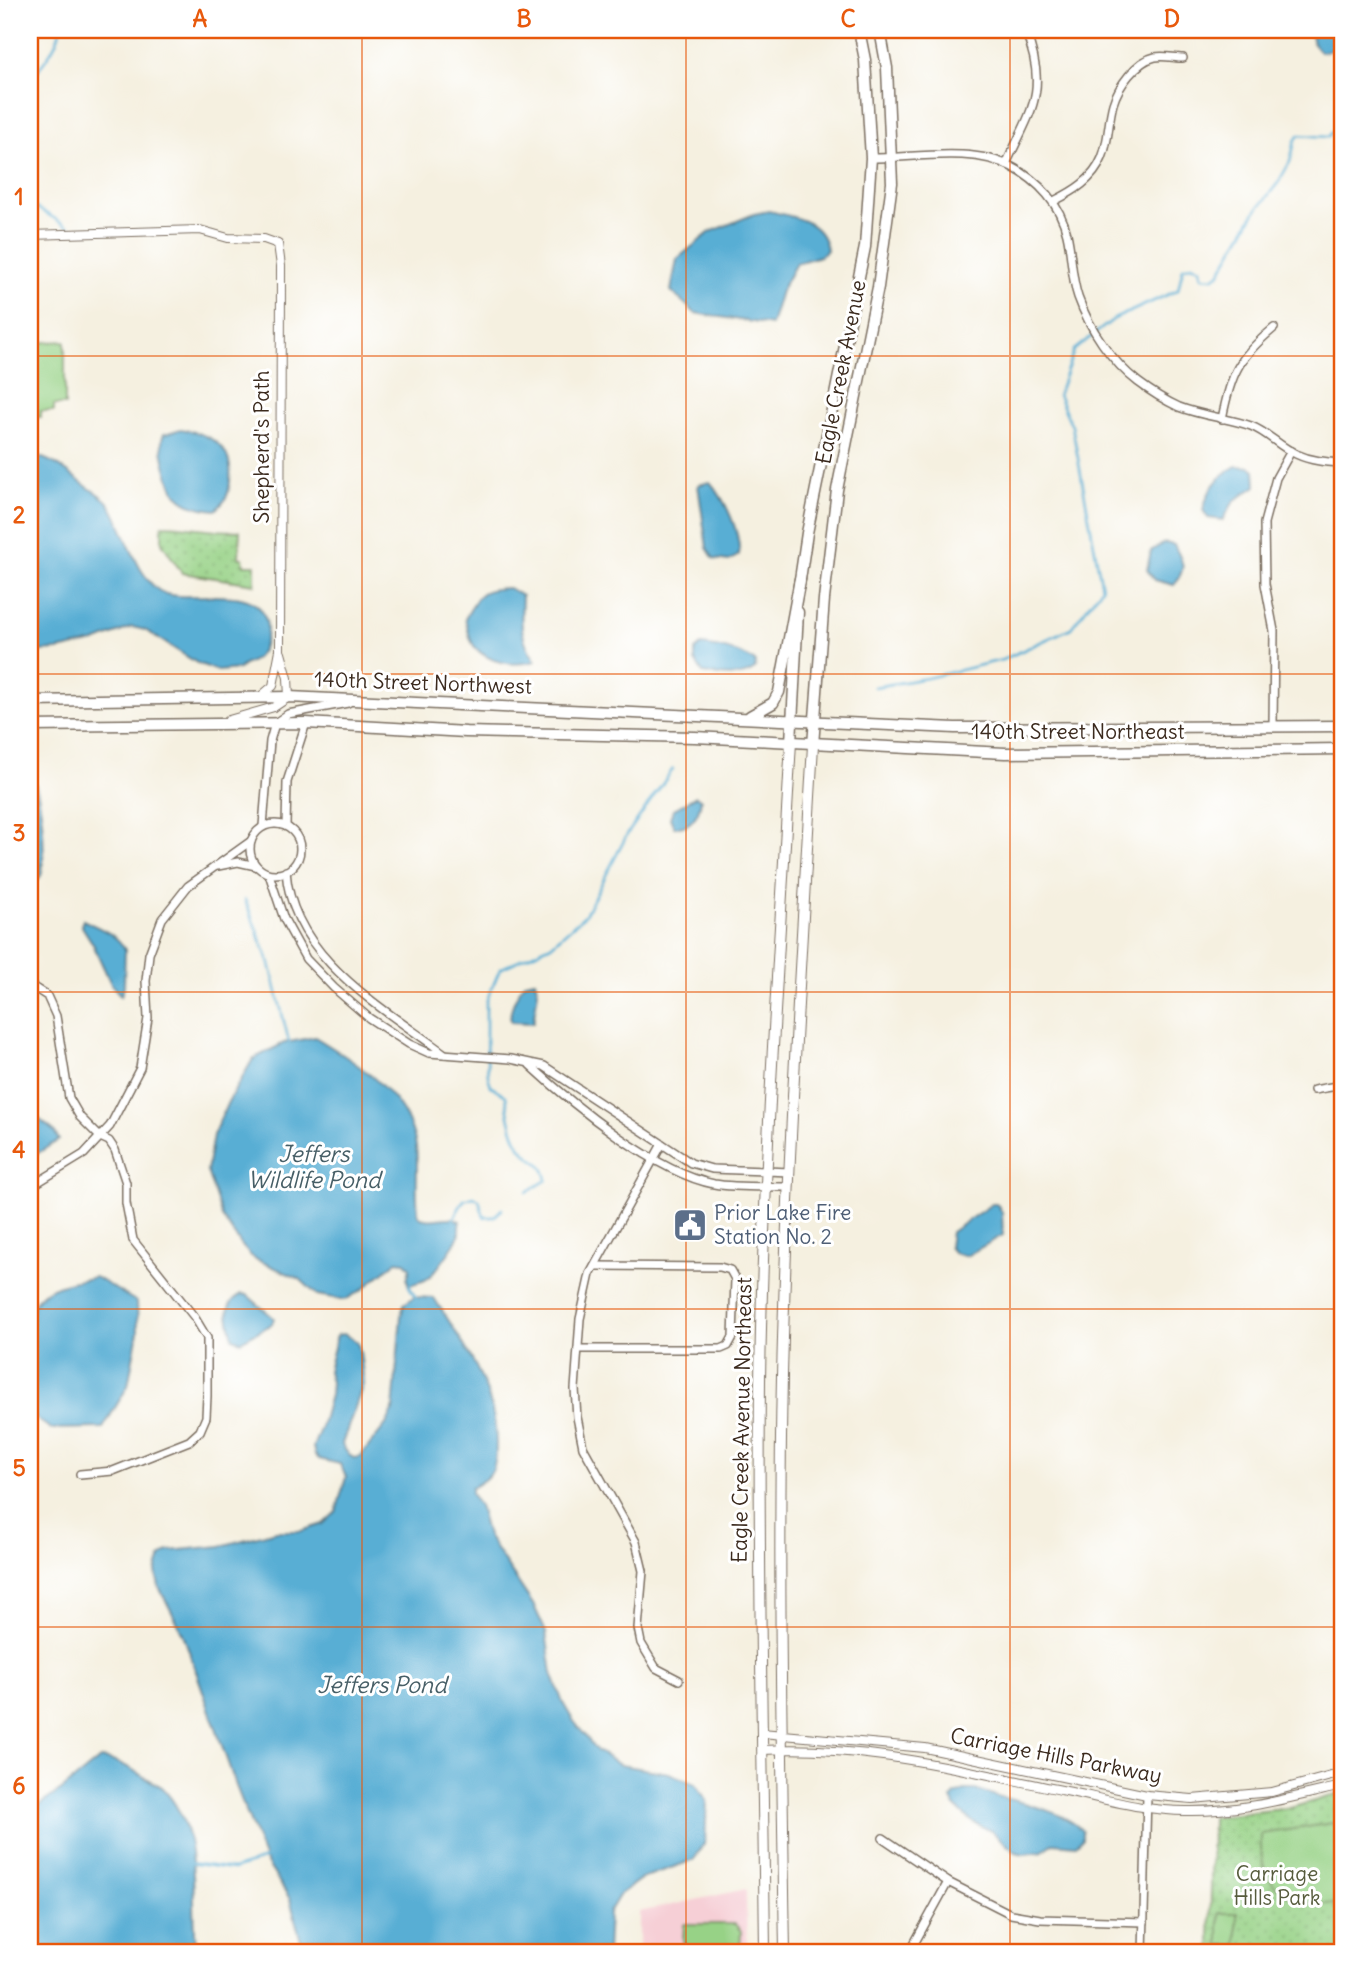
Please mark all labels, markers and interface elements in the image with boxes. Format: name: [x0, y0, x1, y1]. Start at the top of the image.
text: A: [193, 4, 208, 33]
text: B: [516, 4, 532, 33]
text: C: [840, 4, 856, 33]
text: D: [1164, 4, 1180, 33]
text: 1: [14, 182, 24, 211]
street label: Eagle Creek Avenue: [809, 278, 872, 466]
street label: Shepherd's Path: [248, 370, 275, 524]
text: 2: [13, 500, 26, 529]
street label: 140th Street Northwest: [314, 665, 532, 700]
street label: 140th Street Northeast: [971, 718, 1185, 745]
text: 3: [12, 818, 26, 847]
text: 4: [12, 1135, 26, 1164]
water label: Jeffers Wildlife Pond: [248, 1139, 384, 1194]
place label: Prior Lake Fire Station No. 2: [714, 1199, 851, 1250]
public building icon: Prior Lake Fire Station No. 2: [671, 1206, 709, 1244]
street label: Eagle Creek Avenue Northeast: [726, 1277, 757, 1563]
text: 5: [12, 1453, 26, 1482]
water label: Jeffers Pond: [317, 1670, 450, 1699]
street label: Carriage Hills Parkway: [948, 1722, 1164, 1789]
text: 6: [12, 1771, 26, 1800]
park label: Carriage Hills Park: [1233, 1860, 1321, 1911]

